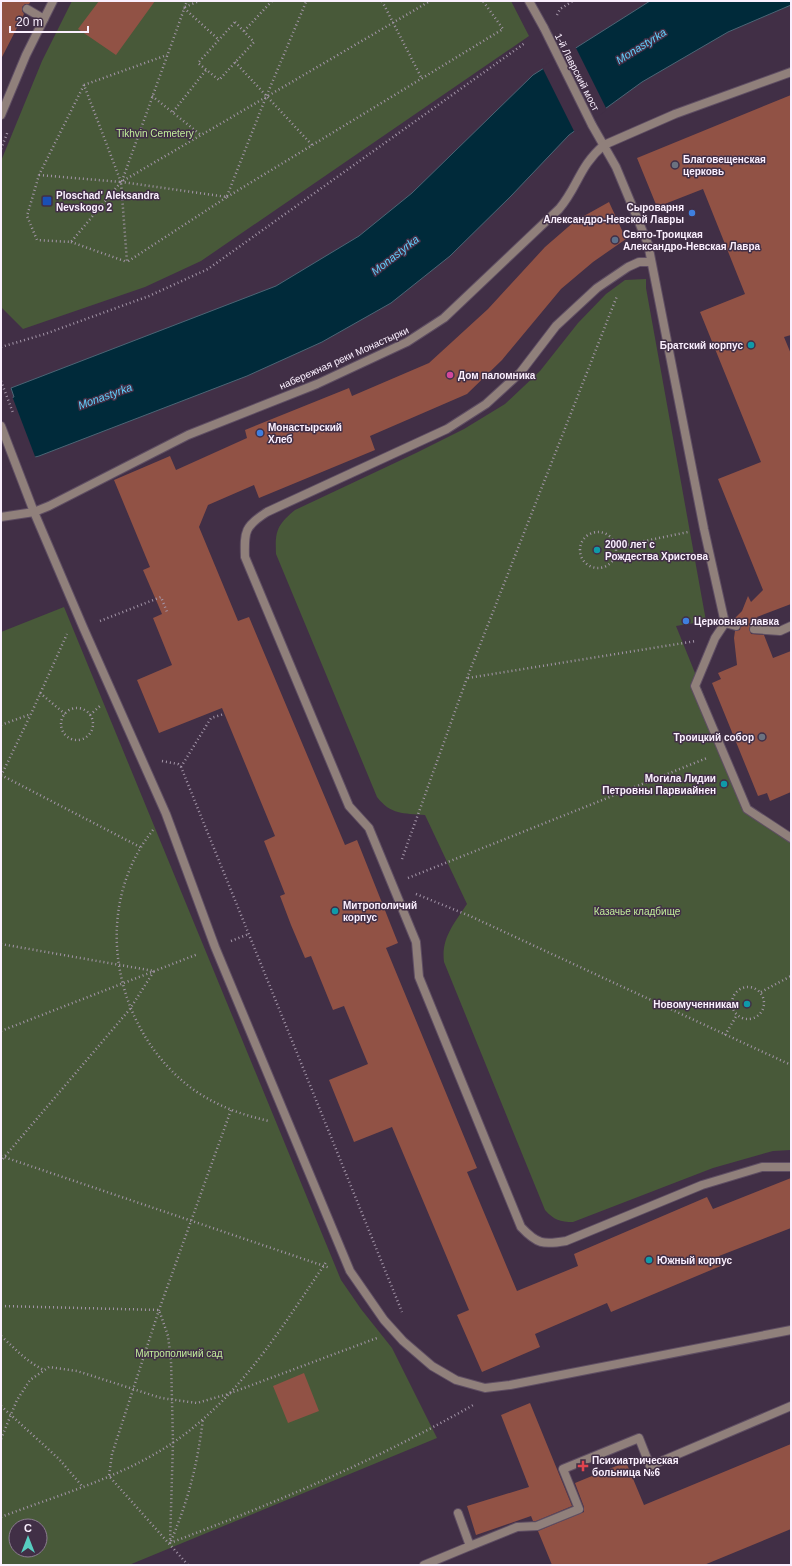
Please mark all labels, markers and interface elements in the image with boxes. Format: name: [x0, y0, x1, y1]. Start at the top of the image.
scale bar: [10, 8, 88, 34]
text: 20 m: [16, 15, 43, 29]
water label: Monastyrka: [614, 26, 668, 66]
street label: 1-й Лаврский мост: [553, 31, 602, 113]
park label: Tikhvin Cemetery: [116, 128, 194, 139]
place label: Благовещенская церковь: [683, 154, 766, 177]
marker: Благовещенская церковь: [670, 160, 680, 170]
place label: Ploschad' Aleksandra Nevskogo 2: [56, 190, 160, 213]
marker: Ploschad' Aleksandra Nevskogo 2: [41, 195, 53, 207]
place label: Сыроварня Александро-Невской Лавры: [543, 202, 684, 225]
marker: Сыроварня Александро-Невской Лавры: [687, 208, 697, 218]
place label: Свято-Троицкая Александро-Невская Лавра: [623, 229, 761, 252]
water label: Monastyrka: [369, 233, 421, 277]
marker: Свято-Троицкая Александро-Невская Лавра: [610, 235, 620, 245]
street label: набережная реки Монастырки: [278, 324, 410, 392]
place label: Братский корпус: [660, 340, 743, 351]
marker: Братский корпус: [746, 340, 756, 350]
marker: Дом паломника: [445, 370, 455, 380]
place label: Дом паломника: [458, 370, 536, 381]
water label: Monastyrka: [76, 381, 134, 411]
place label: Монастырский Хлеб: [268, 422, 342, 445]
marker: Монастырский Хлеб: [255, 428, 265, 438]
place label: 2000 лет с Рождества Христова: [605, 539, 708, 562]
marker: 2000 лет с Рождества Христова: [592, 545, 602, 555]
marker: Церковная лавка: [681, 616, 691, 626]
place label: Церковная лавка: [694, 616, 780, 627]
place label: Троицкий собор: [674, 732, 754, 743]
marker: Троицкий собор: [757, 732, 767, 742]
place label: Могила Лидии Петровны Парвиайнен: [602, 773, 716, 796]
marker: Могила Лидии Петровны Парвиайнен: [719, 779, 729, 789]
place label: Митрополичий корпус: [343, 900, 417, 923]
marker: Митрополичий корпус: [330, 906, 340, 916]
park label: Казачье кладбище: [594, 906, 681, 917]
place label: Новомученникам: [653, 999, 739, 1010]
marker: Новомученникам: [742, 999, 752, 1009]
marker: Южный корпус: [644, 1255, 654, 1265]
place label: Южный корпус: [657, 1255, 732, 1266]
park label: Митрополичий сад: [135, 1348, 223, 1359]
place label: Психиатрическая больница №6: [592, 1455, 679, 1478]
marker: Психиатрическая больница №6: [577, 1460, 589, 1472]
north arrow: [8, 1518, 48, 1558]
text: С: [24, 1522, 32, 1534]

